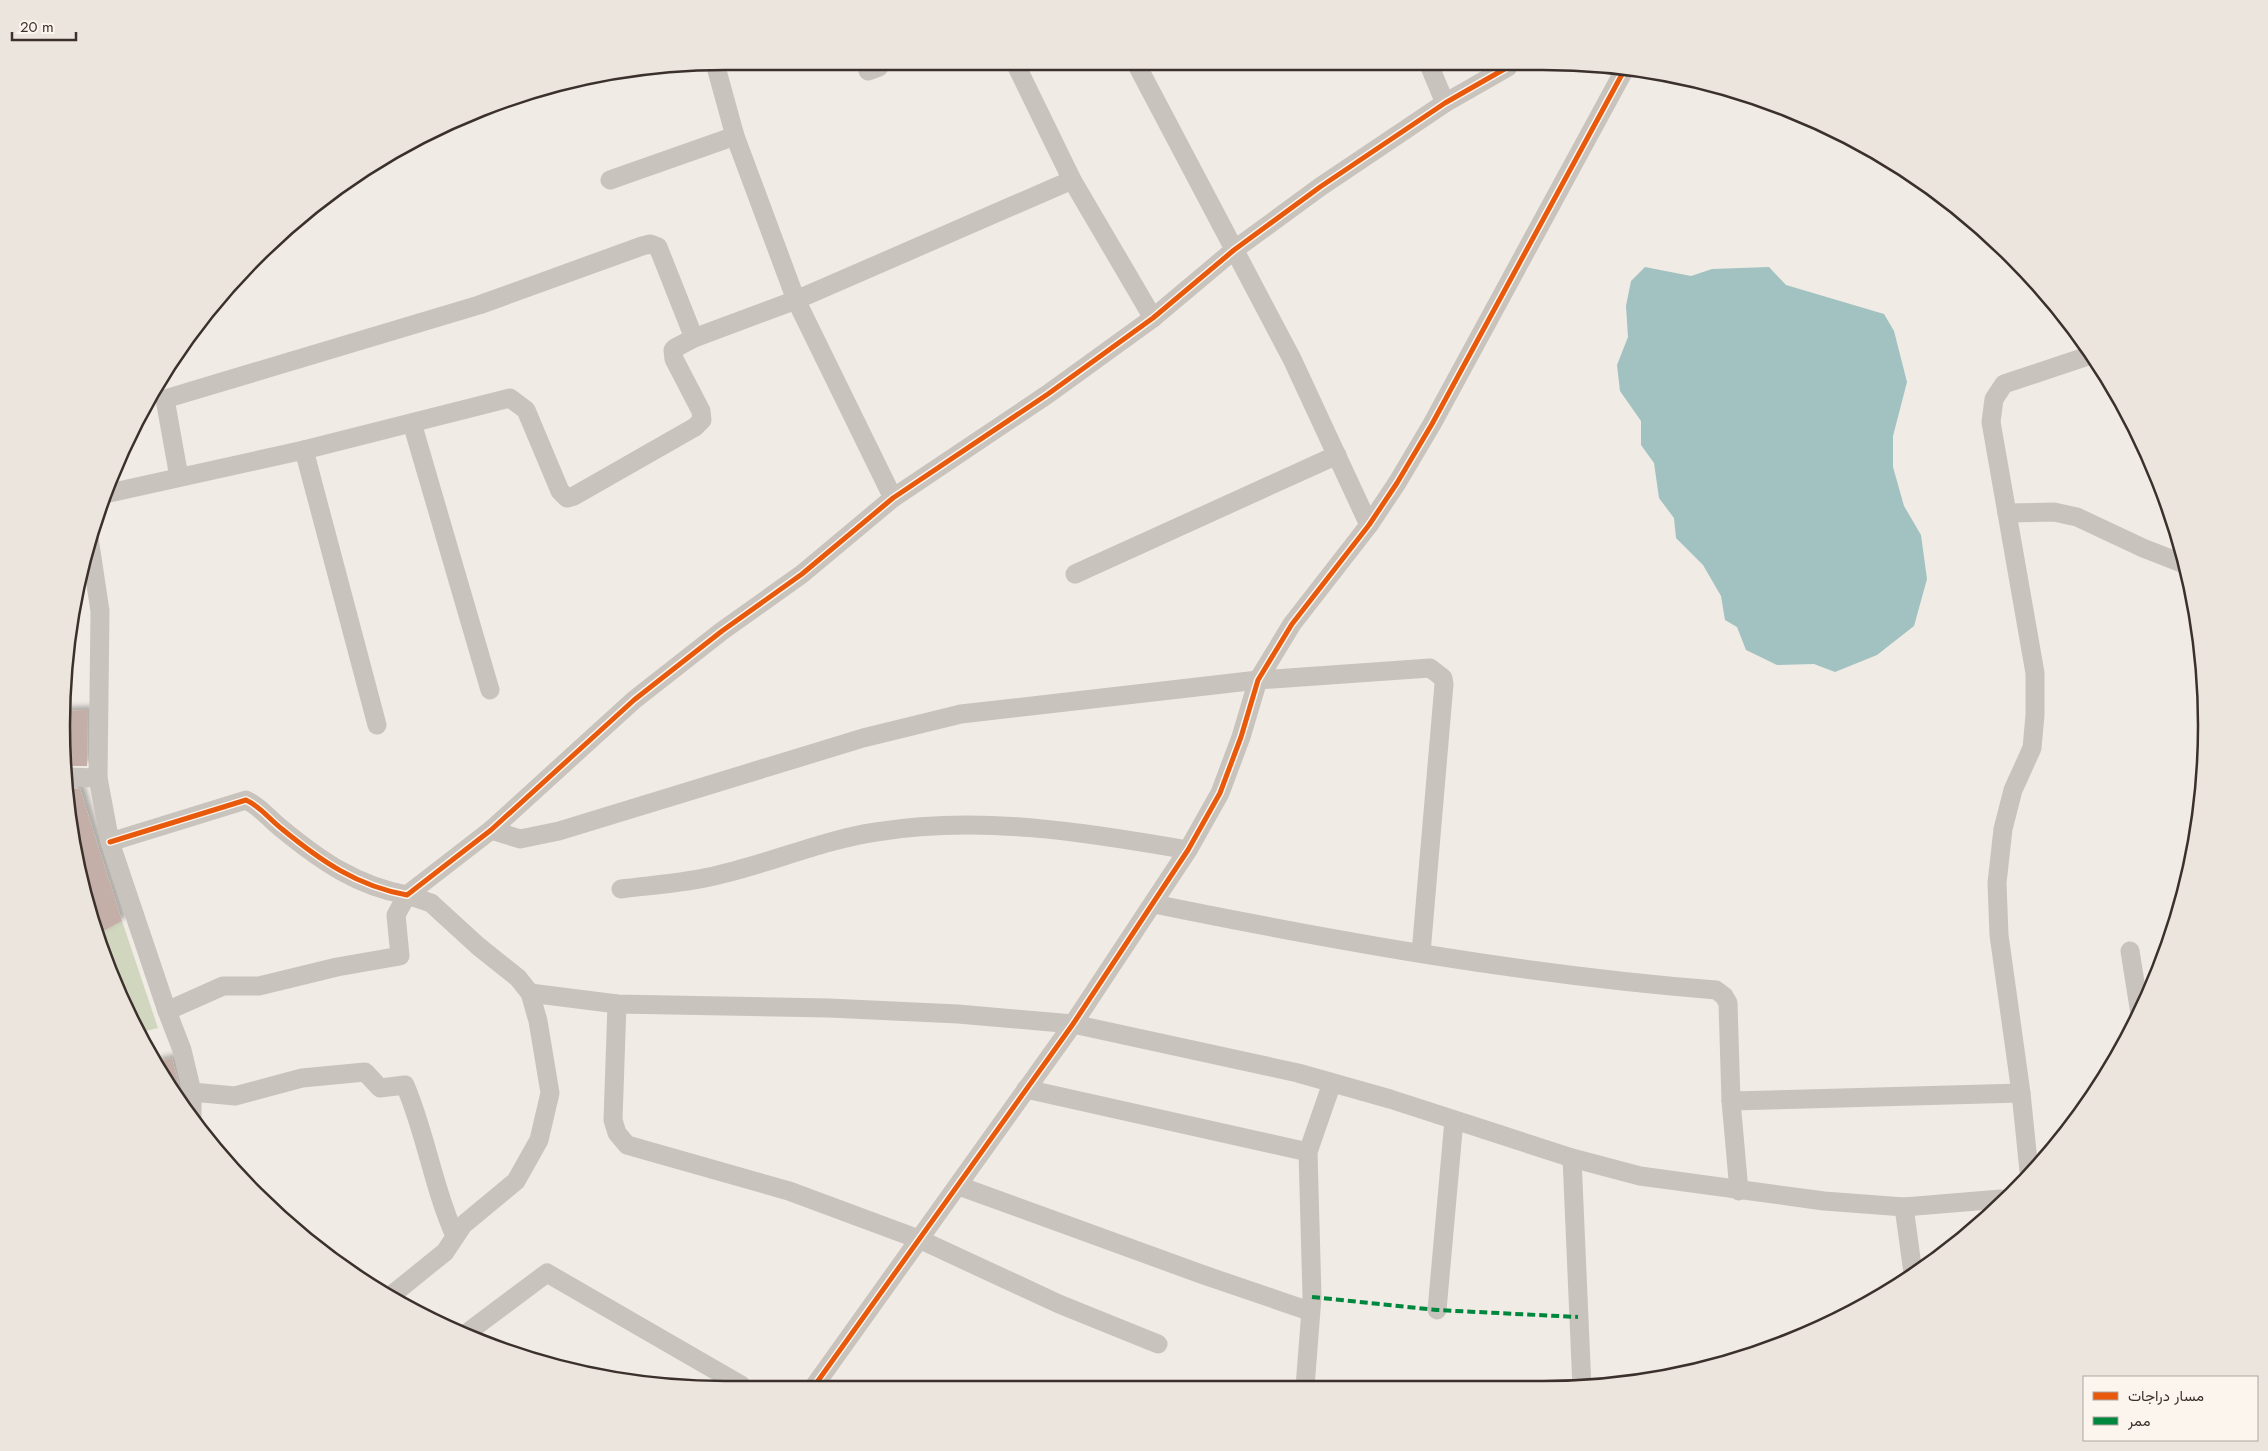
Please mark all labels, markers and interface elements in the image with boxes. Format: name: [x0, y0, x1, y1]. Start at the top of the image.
scale bar: [12, 10, 76, 42]
text: 20 m: [20, 16, 54, 38]
legend: [2083, 1376, 2258, 1441]
text: مسار دراجات: [2128, 1385, 2204, 1407]
text: ممر: [2127, 1410, 2150, 1432]

